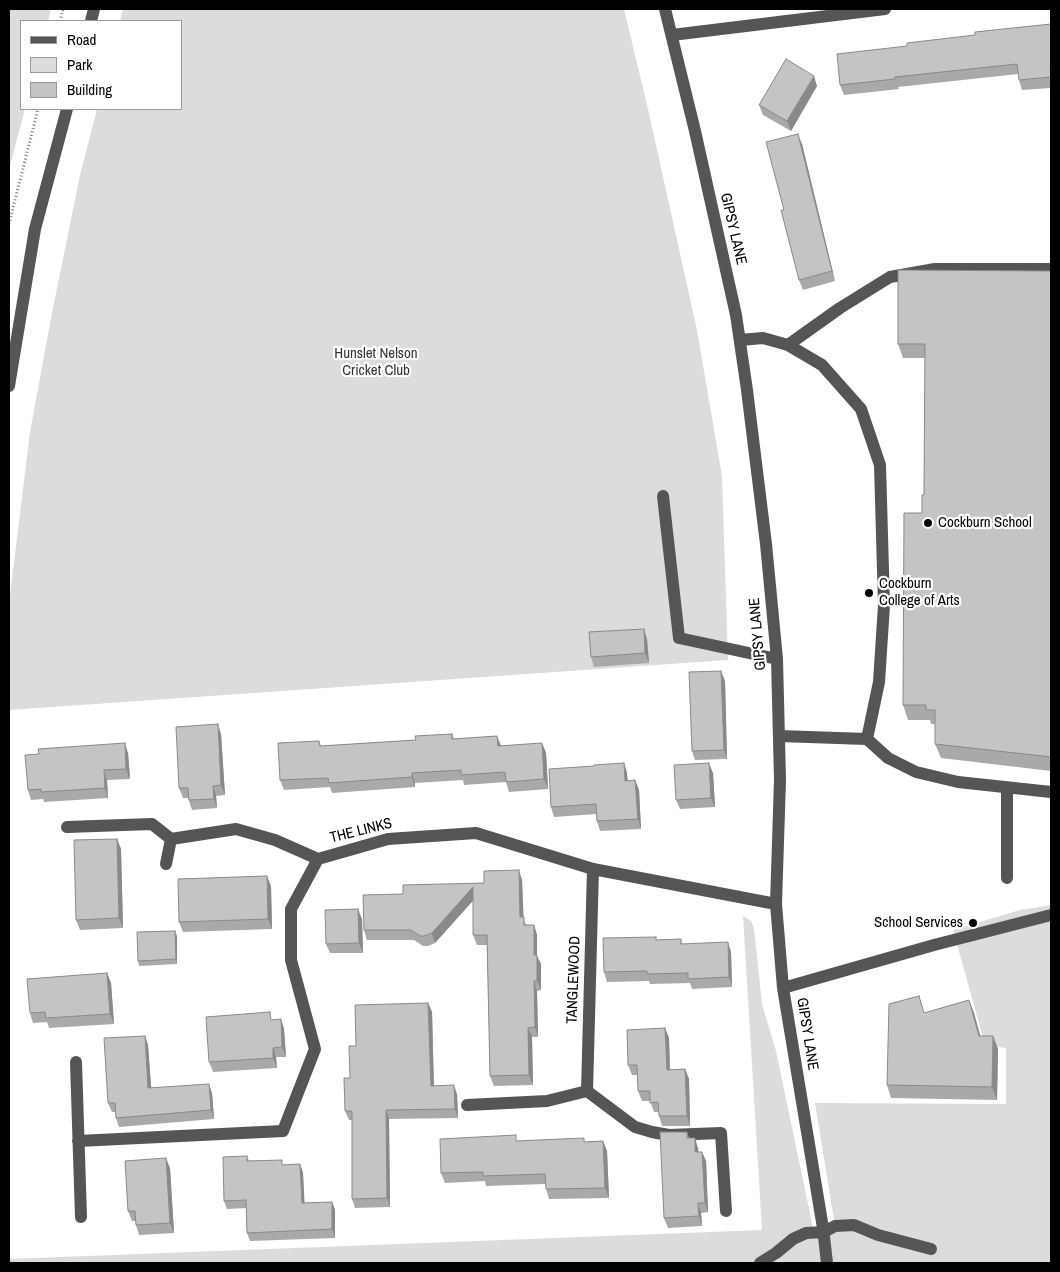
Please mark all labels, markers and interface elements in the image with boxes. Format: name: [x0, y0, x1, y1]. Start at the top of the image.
legend: [20, 20, 182, 110]
text: Road: [67, 29, 96, 50]
text: Park: [67, 54, 92, 75]
text: Building: [67, 79, 112, 100]
street label: GIPSY LANE: [716, 191, 750, 267]
park label: Hunslet Nelson Cricket Club: [334, 345, 418, 380]
place label: Cockburn School: [938, 514, 1032, 532]
marker: Cockburn School: [922, 517, 934, 529]
place label: Cockburn College of Arts: [879, 575, 960, 610]
marker: Cockburn College of Arts: [863, 587, 875, 599]
street label: GIPSY LANE: [746, 597, 770, 671]
street label: THE LINKS: [328, 815, 394, 847]
place label: School Services: [874, 914, 963, 932]
marker: School Services: [967, 917, 979, 929]
street label: TANGLEWOOD: [563, 936, 585, 1024]
street label: GIPSY LANE: [792, 996, 822, 1072]

